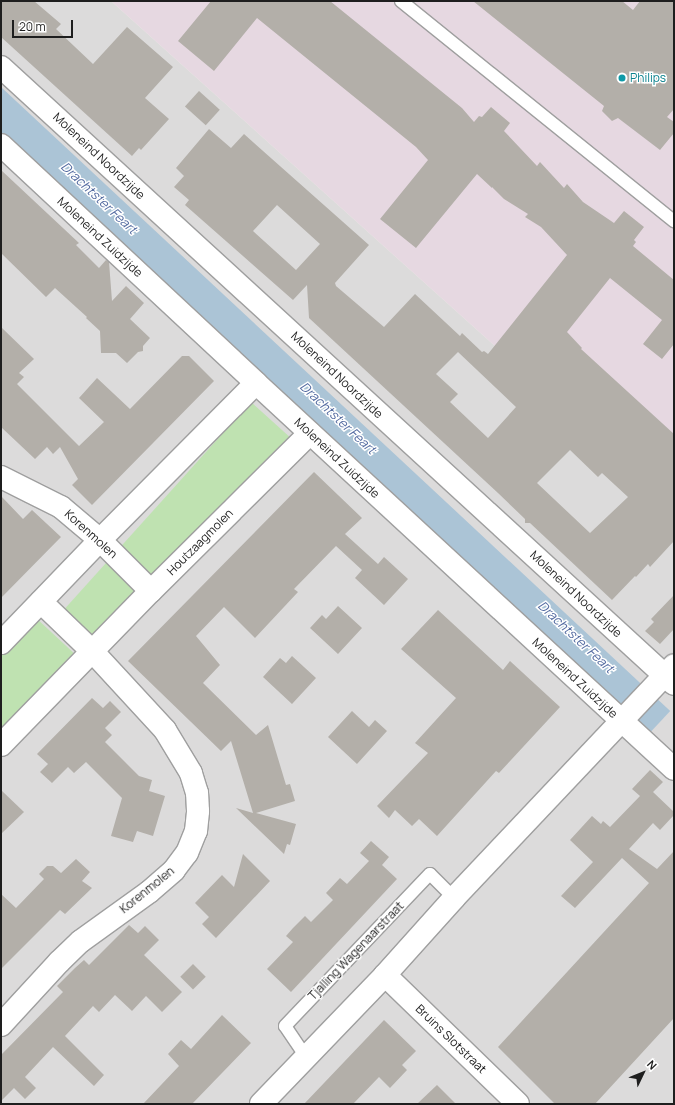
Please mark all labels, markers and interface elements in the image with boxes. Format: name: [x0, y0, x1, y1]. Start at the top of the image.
scale bar: [14, 12, 75, 38]
text: 20 m: [19, 18, 46, 35]
place label: Philips: [630, 71, 666, 85]
marker: Philips: [617, 73, 627, 83]
street label: Moleneind Noordzijde: [50, 110, 148, 202]
water label: Drachtster Feart: [58, 159, 140, 237]
street label: Moleneind Zuidzijde: [54, 194, 146, 280]
street label: Moleneind Noordzijde: [288, 329, 386, 421]
water label: Drachtster Feart: [297, 379, 379, 457]
street label: Moleneind Zuidzijde: [291, 415, 383, 501]
street label: Houtzaagmolen: [164, 506, 236, 578]
street label: Korenmolen: [62, 507, 120, 561]
street label: Moleneind Noordzijde: [527, 548, 625, 640]
water label: Drachtster Feart: [535, 598, 617, 676]
street label: Moleneind Zuidzijde: [529, 635, 621, 721]
street label: Korenmolen: [117, 864, 177, 916]
street label: Tjalling Wagenaarstraat: [305, 899, 407, 1003]
street label: Bruins Slotstraat: [413, 1002, 489, 1076]
north arrow: [623, 1053, 663, 1093]
text: N: [644, 1056, 660, 1072]

